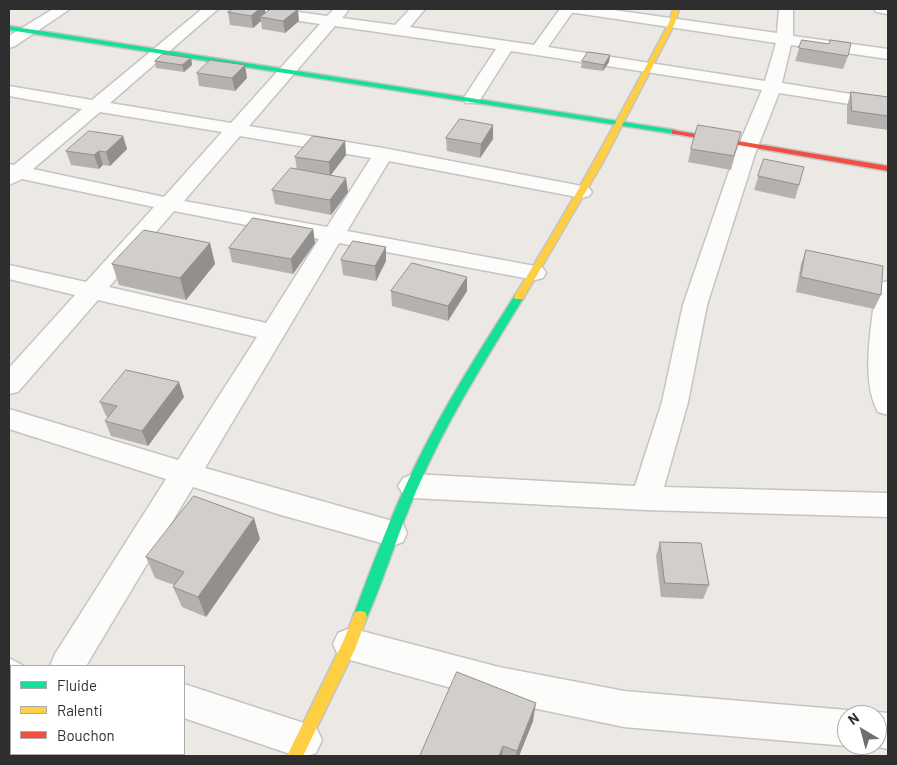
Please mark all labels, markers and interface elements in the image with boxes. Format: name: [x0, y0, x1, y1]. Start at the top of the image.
legend: [10, 665, 185, 755]
text: Fluide: [57, 676, 97, 694]
text: Ralenti: [57, 701, 103, 719]
north arrow: [837, 705, 887, 755]
text: N: [844, 709, 862, 728]
text: Bouchon: [57, 726, 115, 744]

